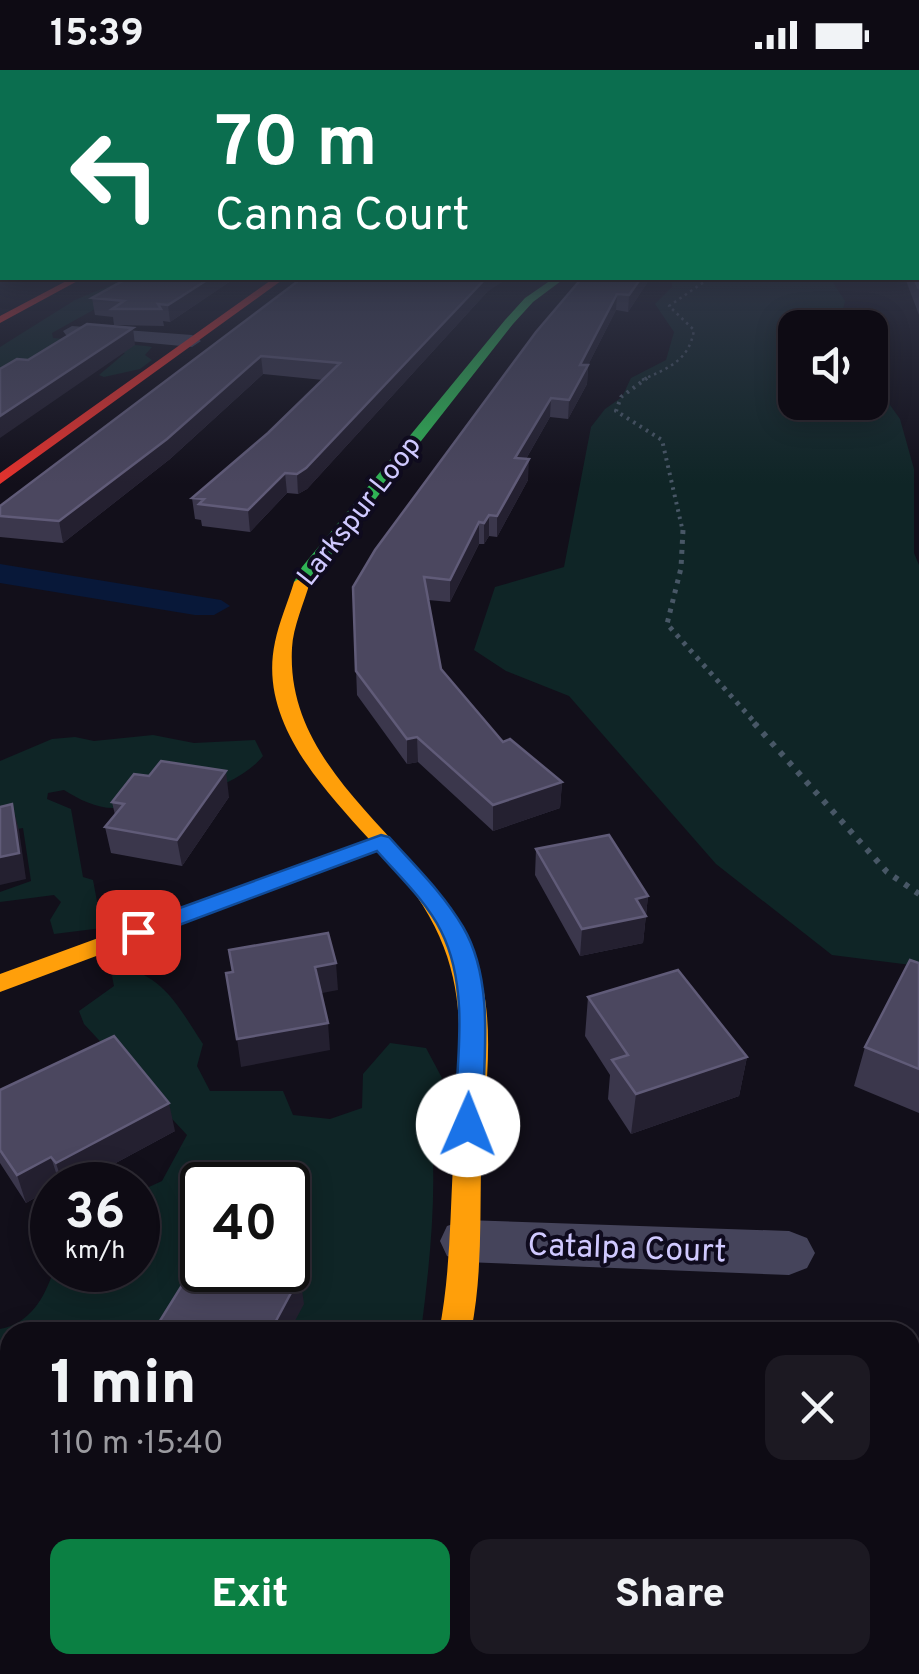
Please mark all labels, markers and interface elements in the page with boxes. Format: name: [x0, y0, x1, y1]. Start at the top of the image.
text: 15:39: [50, 11, 144, 60]
text: 70 m: [215, 102, 378, 191]
icon: left: [50, 110, 180, 240]
text: Canna Court: [215, 189, 469, 246]
map controls: [778, 310, 888, 420]
button: sound: [778, 310, 888, 420]
street label: Larkspur Loop: [290, 429, 430, 594]
pin: [96, 890, 181, 975]
icon: arrive: [111, 905, 166, 960]
position arrow: [416, 1073, 520, 1177]
speed limit sign: 40: [180, 1162, 310, 1292]
text: 36: [65, 1183, 125, 1246]
street label: Catalpa Court: [527, 1227, 727, 1273]
text: km/h: [65, 1236, 125, 1268]
text: 1 min: [50, 1349, 197, 1425]
button: close: [765, 1355, 870, 1460]
text: 110 m · 15:40: [50, 1425, 224, 1465]
button: Exit: [50, 1539, 450, 1654]
button: Share: [470, 1539, 870, 1654]

